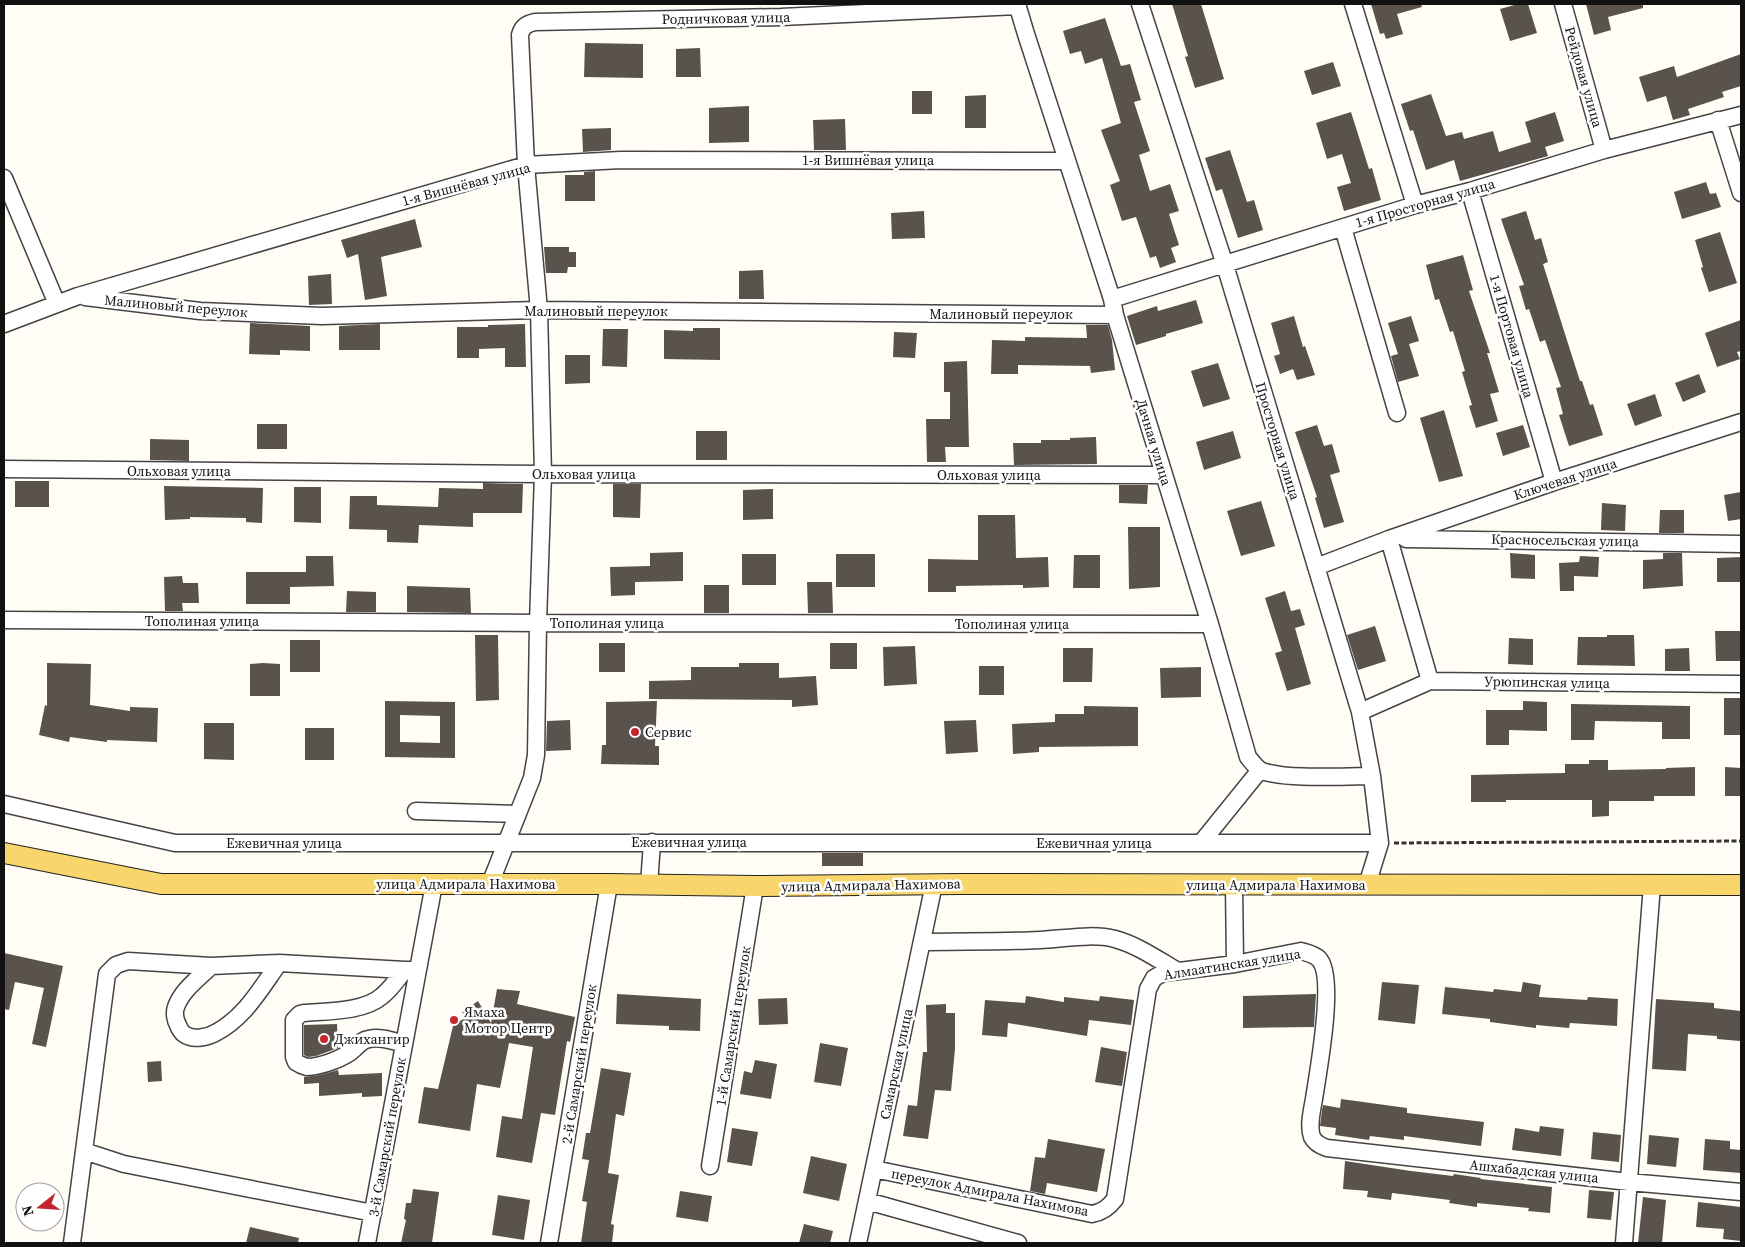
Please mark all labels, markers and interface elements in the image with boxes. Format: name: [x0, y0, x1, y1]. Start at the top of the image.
street label: Родничковая улица: [662, 7, 791, 29]
street label: Рейдовая улица: [1560, 24, 1608, 131]
street label: 1-я Вишнёвая улица: [802, 150, 935, 170]
street label: 1-я Вишнёвая улица: [400, 157, 533, 211]
street label: 1-я Просторная улица: [1353, 173, 1498, 233]
street label: 1-я Портовая улица: [1485, 272, 1539, 401]
street label: Малиновый переулок: [104, 290, 249, 322]
street label: Малиновый переулок: [524, 301, 668, 321]
street label: Малиновый переулок: [929, 304, 1073, 324]
street label: Просторная улица: [1251, 380, 1306, 503]
street label: Дачная улица: [1131, 396, 1177, 489]
street label: Ключевая улица: [1511, 453, 1620, 505]
street label: Ольховая улица: [127, 461, 232, 481]
street label: Ольховая улица: [532, 464, 637, 484]
street label: Ольховая улица: [937, 465, 1042, 485]
street label: Красносельская улица: [1491, 529, 1640, 551]
street label: Тополиная улица: [145, 611, 260, 631]
street label: Тополиная улица: [550, 613, 665, 633]
street label: Тополиная улица: [955, 614, 1070, 634]
street label: Урюпинская улица: [1484, 671, 1611, 693]
place label: Сервис: [645, 722, 692, 742]
marker: Сервис: [629, 726, 641, 738]
street label: Ежевичная улица: [631, 832, 748, 852]
street label: Ежевичная улица: [226, 833, 343, 853]
street label: Ежевичная улица: [1036, 833, 1153, 853]
street label: улица Адмирала Нахимова: [781, 873, 962, 897]
street label: улица Адмирала Нахимова: [376, 874, 557, 894]
street label: улица Адмирала Нахимова: [1186, 875, 1367, 895]
street label: Алмаатинская улица: [1162, 943, 1303, 985]
street label: 1-й Самарский переулок: [710, 944, 756, 1107]
street label: 2-й Самарский переулок: [556, 982, 602, 1145]
place label: Ямаха Мотор Центр: [464, 1002, 552, 1038]
street label: Самарская улица: [874, 1006, 918, 1121]
marker: Ямаха Мотор Центр: [448, 1014, 460, 1026]
place label: Джихангир: [334, 1029, 410, 1049]
marker: Джихангир: [318, 1033, 330, 1045]
street label: 3-й Самарский переулок: [363, 1056, 411, 1218]
street label: Ашхабадская улица: [1468, 1154, 1600, 1188]
street label: переулок Адмирала Нахимова: [890, 1163, 1091, 1221]
north arrow: [15, 1182, 65, 1232]
text: N: [17, 1203, 39, 1219]

